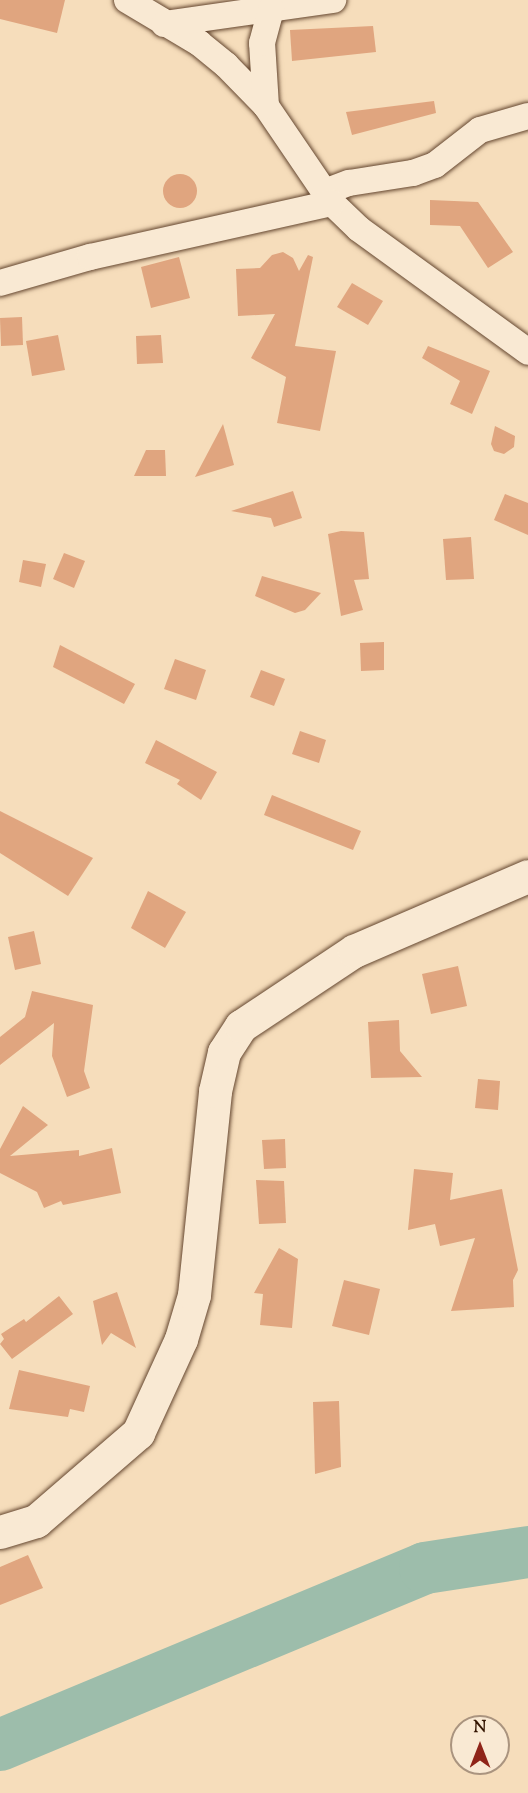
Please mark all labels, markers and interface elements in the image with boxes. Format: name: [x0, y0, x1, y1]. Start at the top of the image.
north arrow: [450, 1715, 510, 1775]
text: N: [474, 1717, 486, 1740]

